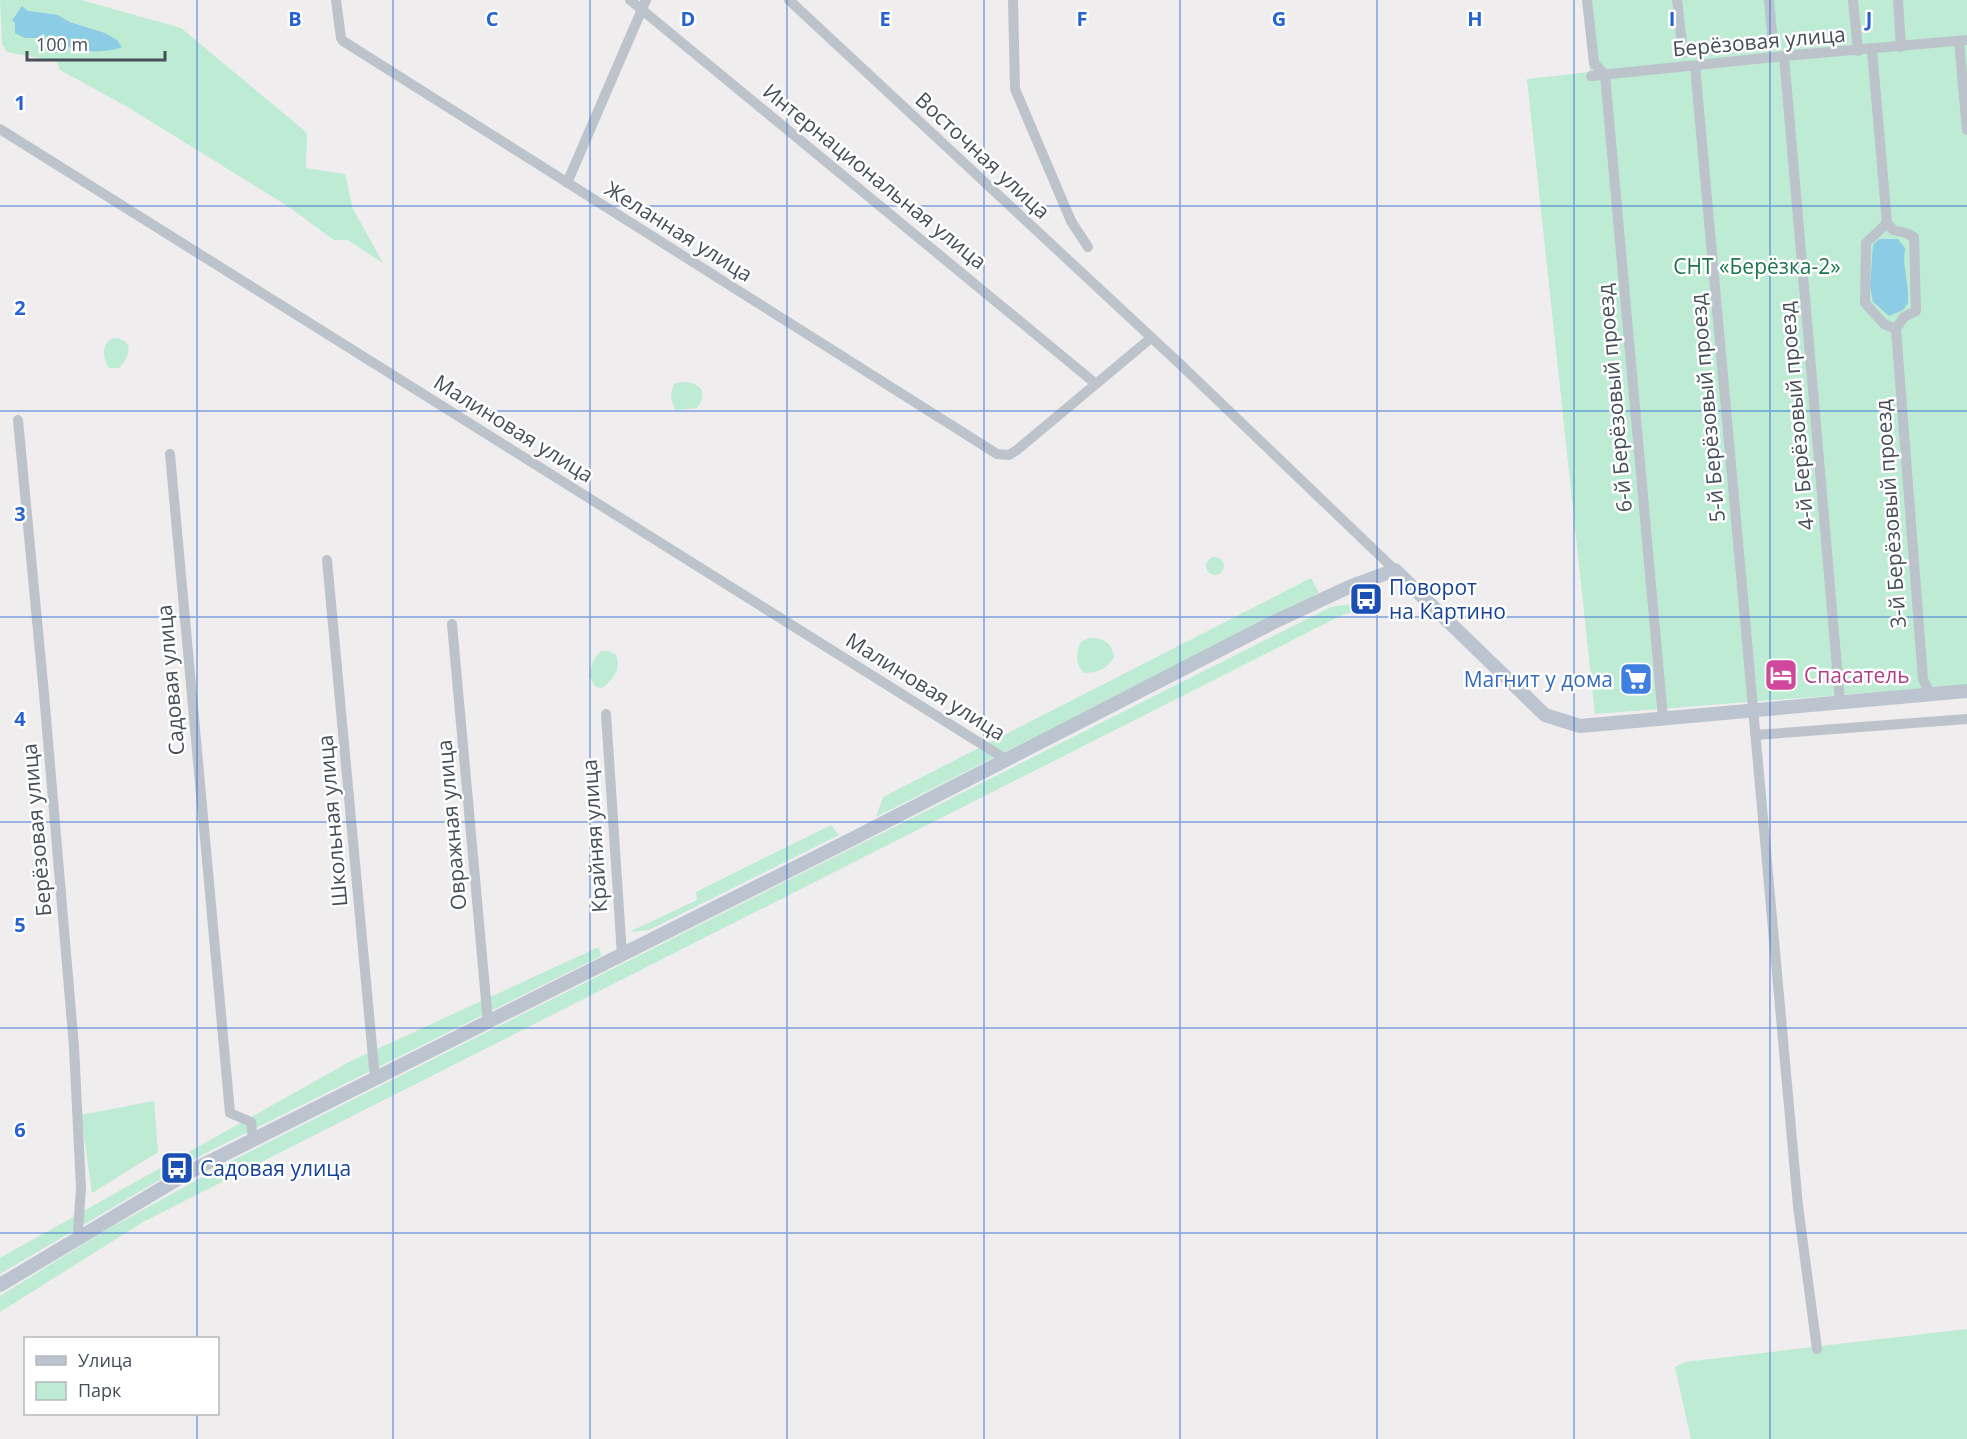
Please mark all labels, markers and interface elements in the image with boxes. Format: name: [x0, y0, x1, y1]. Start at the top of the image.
text: B: [288, 5, 302, 32]
text: C: [486, 5, 499, 32]
text: D: [681, 5, 695, 32]
text: E: [879, 5, 891, 32]
text: F: [1077, 5, 1087, 32]
text: G: [1272, 5, 1286, 32]
text: H: [1467, 5, 1483, 32]
text: I: [1669, 5, 1675, 32]
text: J: [1864, 5, 1872, 32]
street label: Берёзовая улица: [1671, 19, 1847, 63]
scale bar: [27, 24, 165, 62]
text: 100 m: [36, 32, 88, 56]
street label: Интернациональная улица: [757, 77, 993, 275]
street label: Восточная улица: [910, 85, 1056, 225]
text: 1: [14, 89, 26, 116]
street label: Желанная улица: [600, 174, 758, 288]
park label: СНТ «Берёзка-2»: [1673, 252, 1841, 280]
street label: 6-й Берёзовый проезд: [1590, 283, 1638, 513]
street label: 5-й Берёзовый проезд: [1683, 293, 1731, 523]
text: 2: [14, 294, 26, 321]
street label: 4-й Берёзовый проезд: [1772, 301, 1820, 531]
street label: Малиновая улица: [429, 368, 599, 488]
street label: 3-й Берёзовый проезд: [1868, 399, 1912, 629]
text: 3: [14, 500, 26, 527]
place label: Поворот на Картино: [1389, 573, 1506, 625]
bus stop icon: Поворот на Картино: [1348, 581, 1384, 617]
street label: Садовая улица: [149, 604, 191, 756]
street label: Малиновая улица: [841, 626, 1011, 746]
hotel icon: Спасатель: [1763, 657, 1799, 693]
supermarket icon: Магнит у дома: [1618, 661, 1654, 697]
place label: Спасатель: [1804, 661, 1910, 689]
place label: Магнит у дома: [1464, 665, 1613, 693]
text: 4: [14, 705, 26, 732]
street label: Школьная улица: [311, 734, 353, 908]
street label: Овражная улица: [430, 739, 472, 911]
street label: Берёзовая улица: [14, 742, 58, 918]
street label: Крайняя улица: [575, 759, 613, 913]
text: 5: [14, 911, 26, 938]
text: 6: [14, 1116, 26, 1143]
bus stop icon: Садовая улица: [159, 1150, 195, 1186]
place label: Садовая улица: [200, 1154, 351, 1182]
legend: [24, 1337, 219, 1415]
text: Улица: [78, 1348, 132, 1372]
text: Парк: [78, 1378, 122, 1402]

